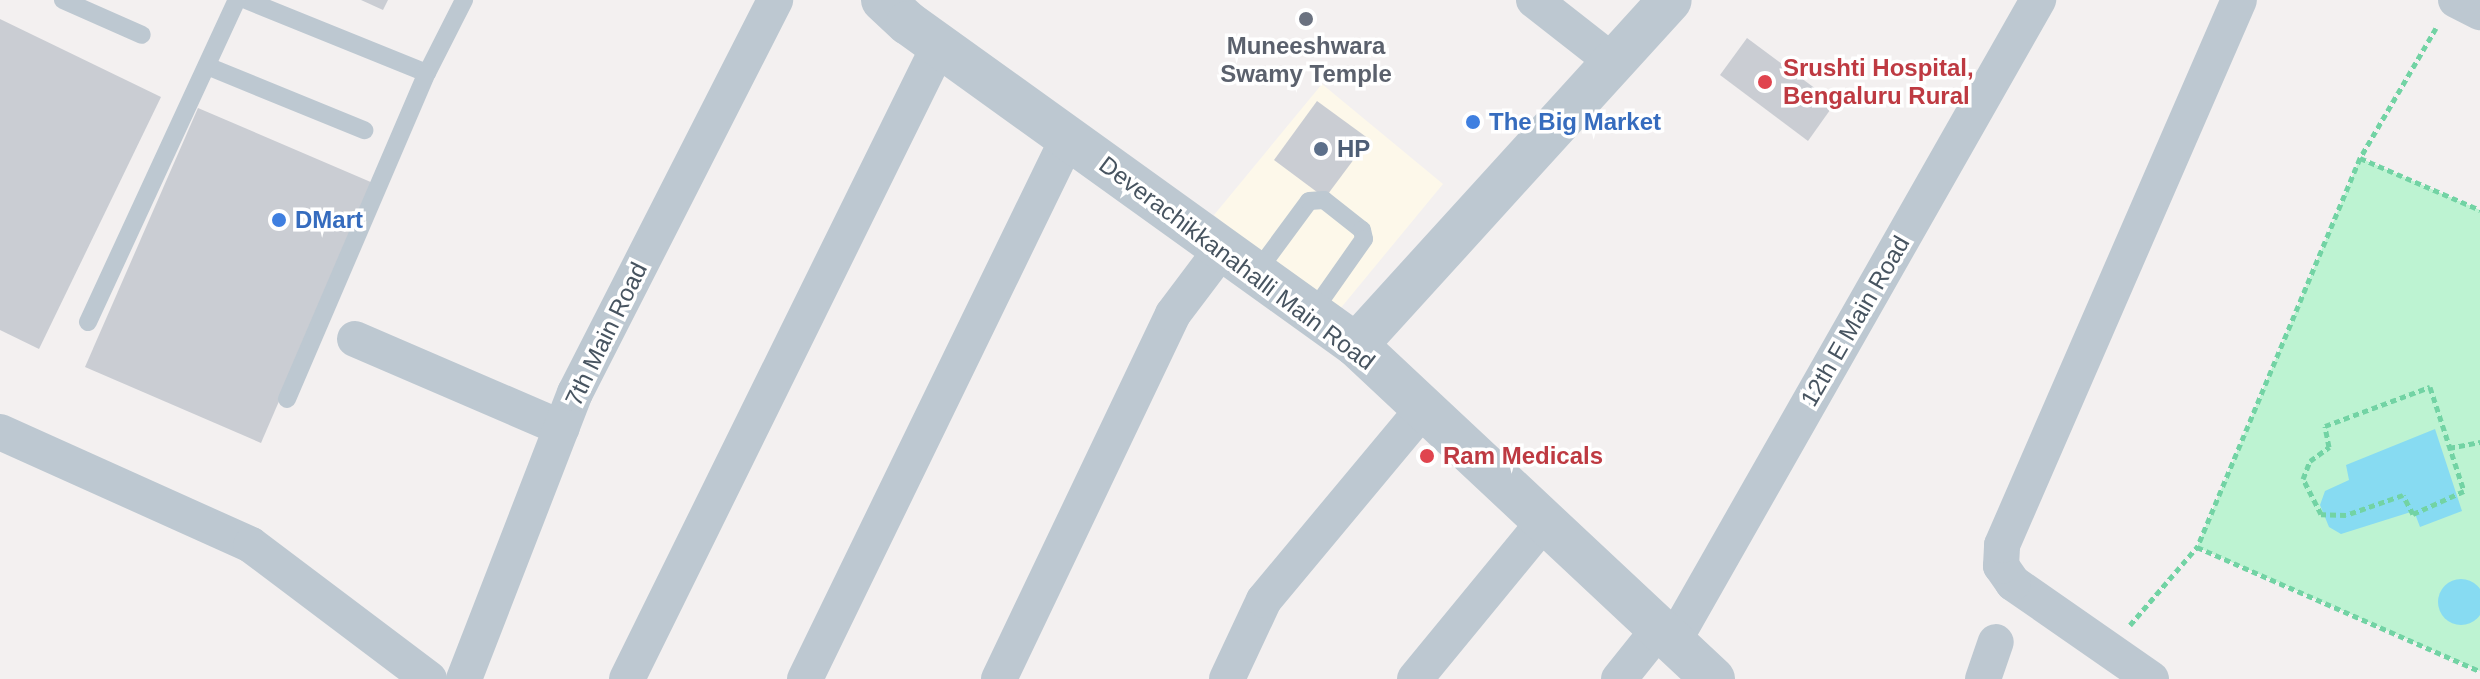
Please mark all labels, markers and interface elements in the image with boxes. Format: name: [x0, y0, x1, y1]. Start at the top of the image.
marker: Muneeshwara Swamy Temple: [1297, 10, 1315, 28]
place label: Muneeshwara Swamy Temple: [1220, 32, 1392, 88]
place label: Srushti Hospital, Bengaluru Rural: [1783, 54, 1974, 110]
marker: Srushti Hospital, Bengaluru Rural: [1754, 71, 1776, 93]
place label: The Big Market: [1489, 108, 1661, 136]
marker: The Big Market: [1464, 113, 1482, 131]
place label: HP: [1337, 135, 1370, 163]
marker: HP: [1312, 140, 1330, 158]
street label: Deverachikkanahalli Main Road: [1094, 150, 1380, 376]
place label: DMart: [295, 206, 363, 234]
marker: DMart: [270, 211, 288, 229]
street label: 12th E Main Road: [1794, 231, 1916, 411]
street label: 7th Main Road: [559, 258, 653, 410]
place label: Ram Medicals: [1443, 442, 1603, 470]
marker: Ram Medicals: [1418, 447, 1436, 465]

